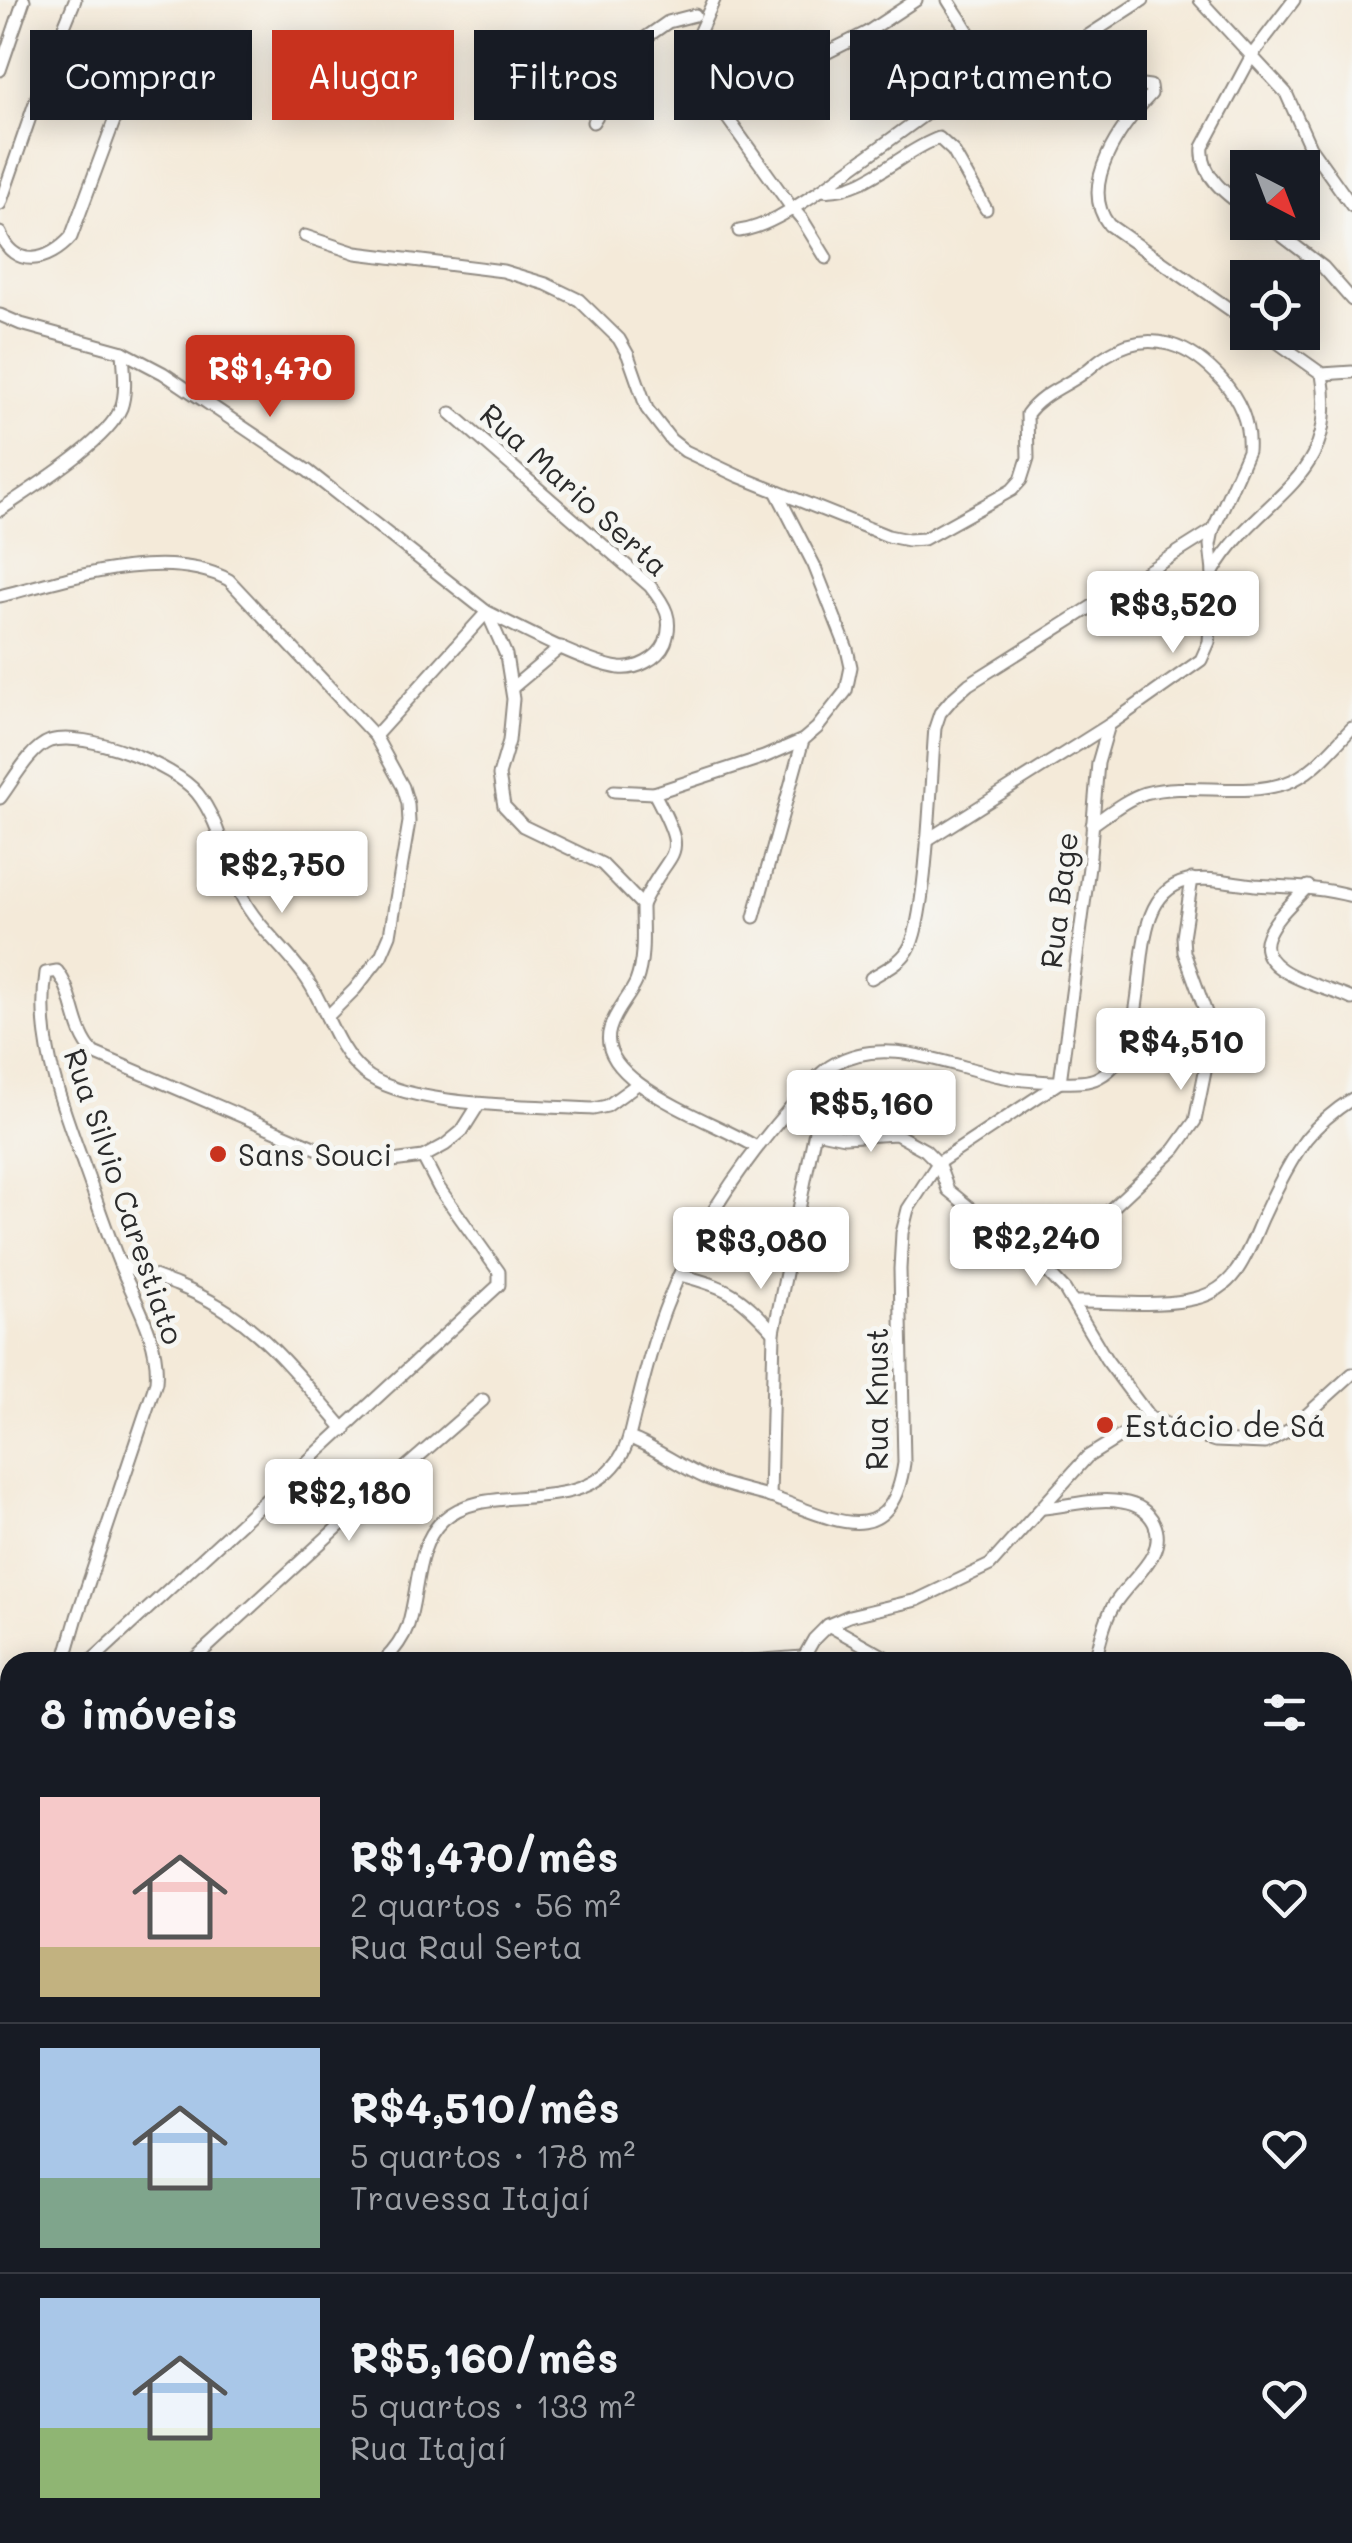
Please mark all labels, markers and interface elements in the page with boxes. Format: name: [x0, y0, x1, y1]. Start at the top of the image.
chip: Comprar: [30, 30, 252, 120]
chip: Alugar: [272, 30, 454, 120]
chip: Filtros: [474, 30, 654, 120]
chip: Novo: [674, 30, 830, 120]
chip: Apartamento: [850, 30, 1147, 120]
north arrow: [1230, 150, 1320, 240]
map controls: [1230, 150, 1320, 350]
button: locate: [1230, 260, 1320, 350]
pin: R$1,470: [178, 335, 362, 420]
text: R$1,470: [208, 346, 332, 388]
street label: Rua Mario Serta: [472, 394, 678, 584]
pin: R$3,520: [1081, 571, 1265, 656]
text: R$3,520: [1109, 582, 1237, 624]
street label: Rua Bage: [1030, 829, 1086, 971]
pin: R$2,750: [190, 831, 374, 916]
text: R$2,750: [219, 842, 345, 884]
pin: R$4,510: [1089, 1008, 1273, 1093]
text: R$4,510: [1118, 1019, 1244, 1061]
street label: Rua Silvio Carestiato: [56, 1043, 194, 1349]
pin: R$5,160: [779, 1070, 963, 1155]
text: R$5,160: [809, 1081, 933, 1123]
place label: Sans Souci: [238, 1134, 392, 1174]
marker: Sans Souci: [207, 1143, 229, 1165]
pin: R$2,240: [944, 1204, 1128, 1289]
pin: R$3,080: [669, 1207, 853, 1292]
text: R$2,240: [972, 1215, 1100, 1257]
text: R$3,080: [695, 1218, 827, 1260]
street label: Rua Knust: [856, 1328, 896, 1470]
place label: Estácio de Sá: [1125, 1405, 1326, 1445]
marker: Estácio de Sá: [1094, 1414, 1116, 1436]
pin: R$2,180: [257, 1459, 441, 1544]
text: R$2,180: [287, 1470, 411, 1512]
text: 8 imóveis: [40, 1685, 237, 1740]
icon: filters: [1257, 1685, 1312, 1740]
text: R$1,470/mês: [350, 1828, 618, 1883]
icon: home: [120, 1837, 240, 1957]
icon: heart: [1257, 1870, 1312, 1925]
text: 2 quartos · 56 m²: [350, 1883, 621, 1925]
text: Rua Raul Serta: [350, 1925, 582, 1967]
text: R$4,510/mês: [350, 2079, 620, 2134]
icon: home: [120, 2088, 240, 2208]
icon: heart: [1257, 2121, 1312, 2176]
text: 5 quartos · 178 m²: [350, 2134, 635, 2176]
text: Travessa Itajaí: [350, 2176, 591, 2218]
text: R$5,160/mês: [350, 2329, 618, 2384]
icon: home: [120, 2338, 240, 2458]
icon: heart: [1257, 2371, 1312, 2426]
text: 5 quartos · 133 m²: [350, 2384, 636, 2426]
text: Rua Itajaí: [350, 2426, 507, 2468]

